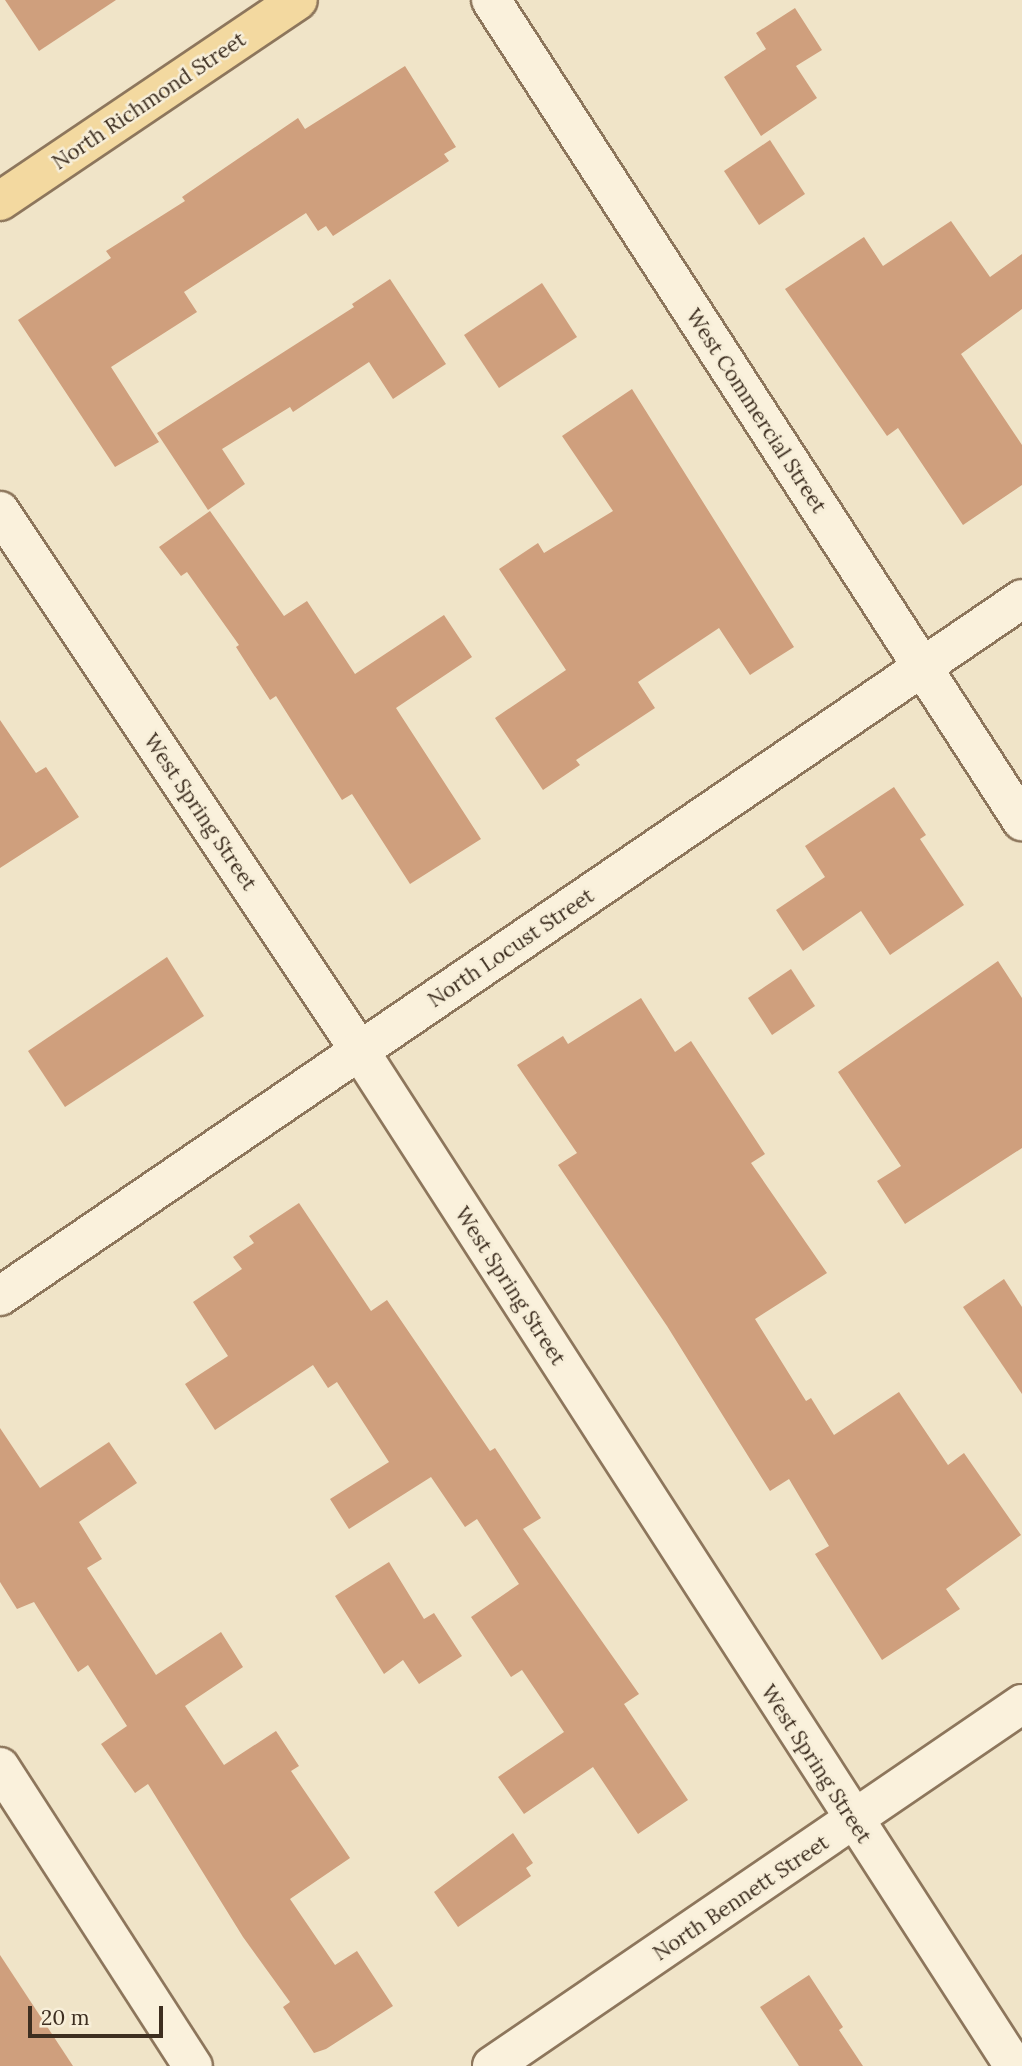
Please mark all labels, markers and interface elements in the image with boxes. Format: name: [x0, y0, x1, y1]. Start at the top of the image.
street label: North Richmond Street: [48, 27, 250, 175]
street label: West Commercial Street: [681, 304, 831, 518]
street label: West Spring Street: [138, 729, 262, 895]
street label: North Locust Street: [423, 883, 599, 1013]
street label: West Spring Street: [449, 1202, 571, 1370]
street label: West Spring Street: [755, 1680, 877, 1848]
street label: North Bennett Street: [648, 1830, 834, 1966]
scale bar: [32, 1993, 166, 2037]
text: 20 m: [41, 2004, 90, 2031]

